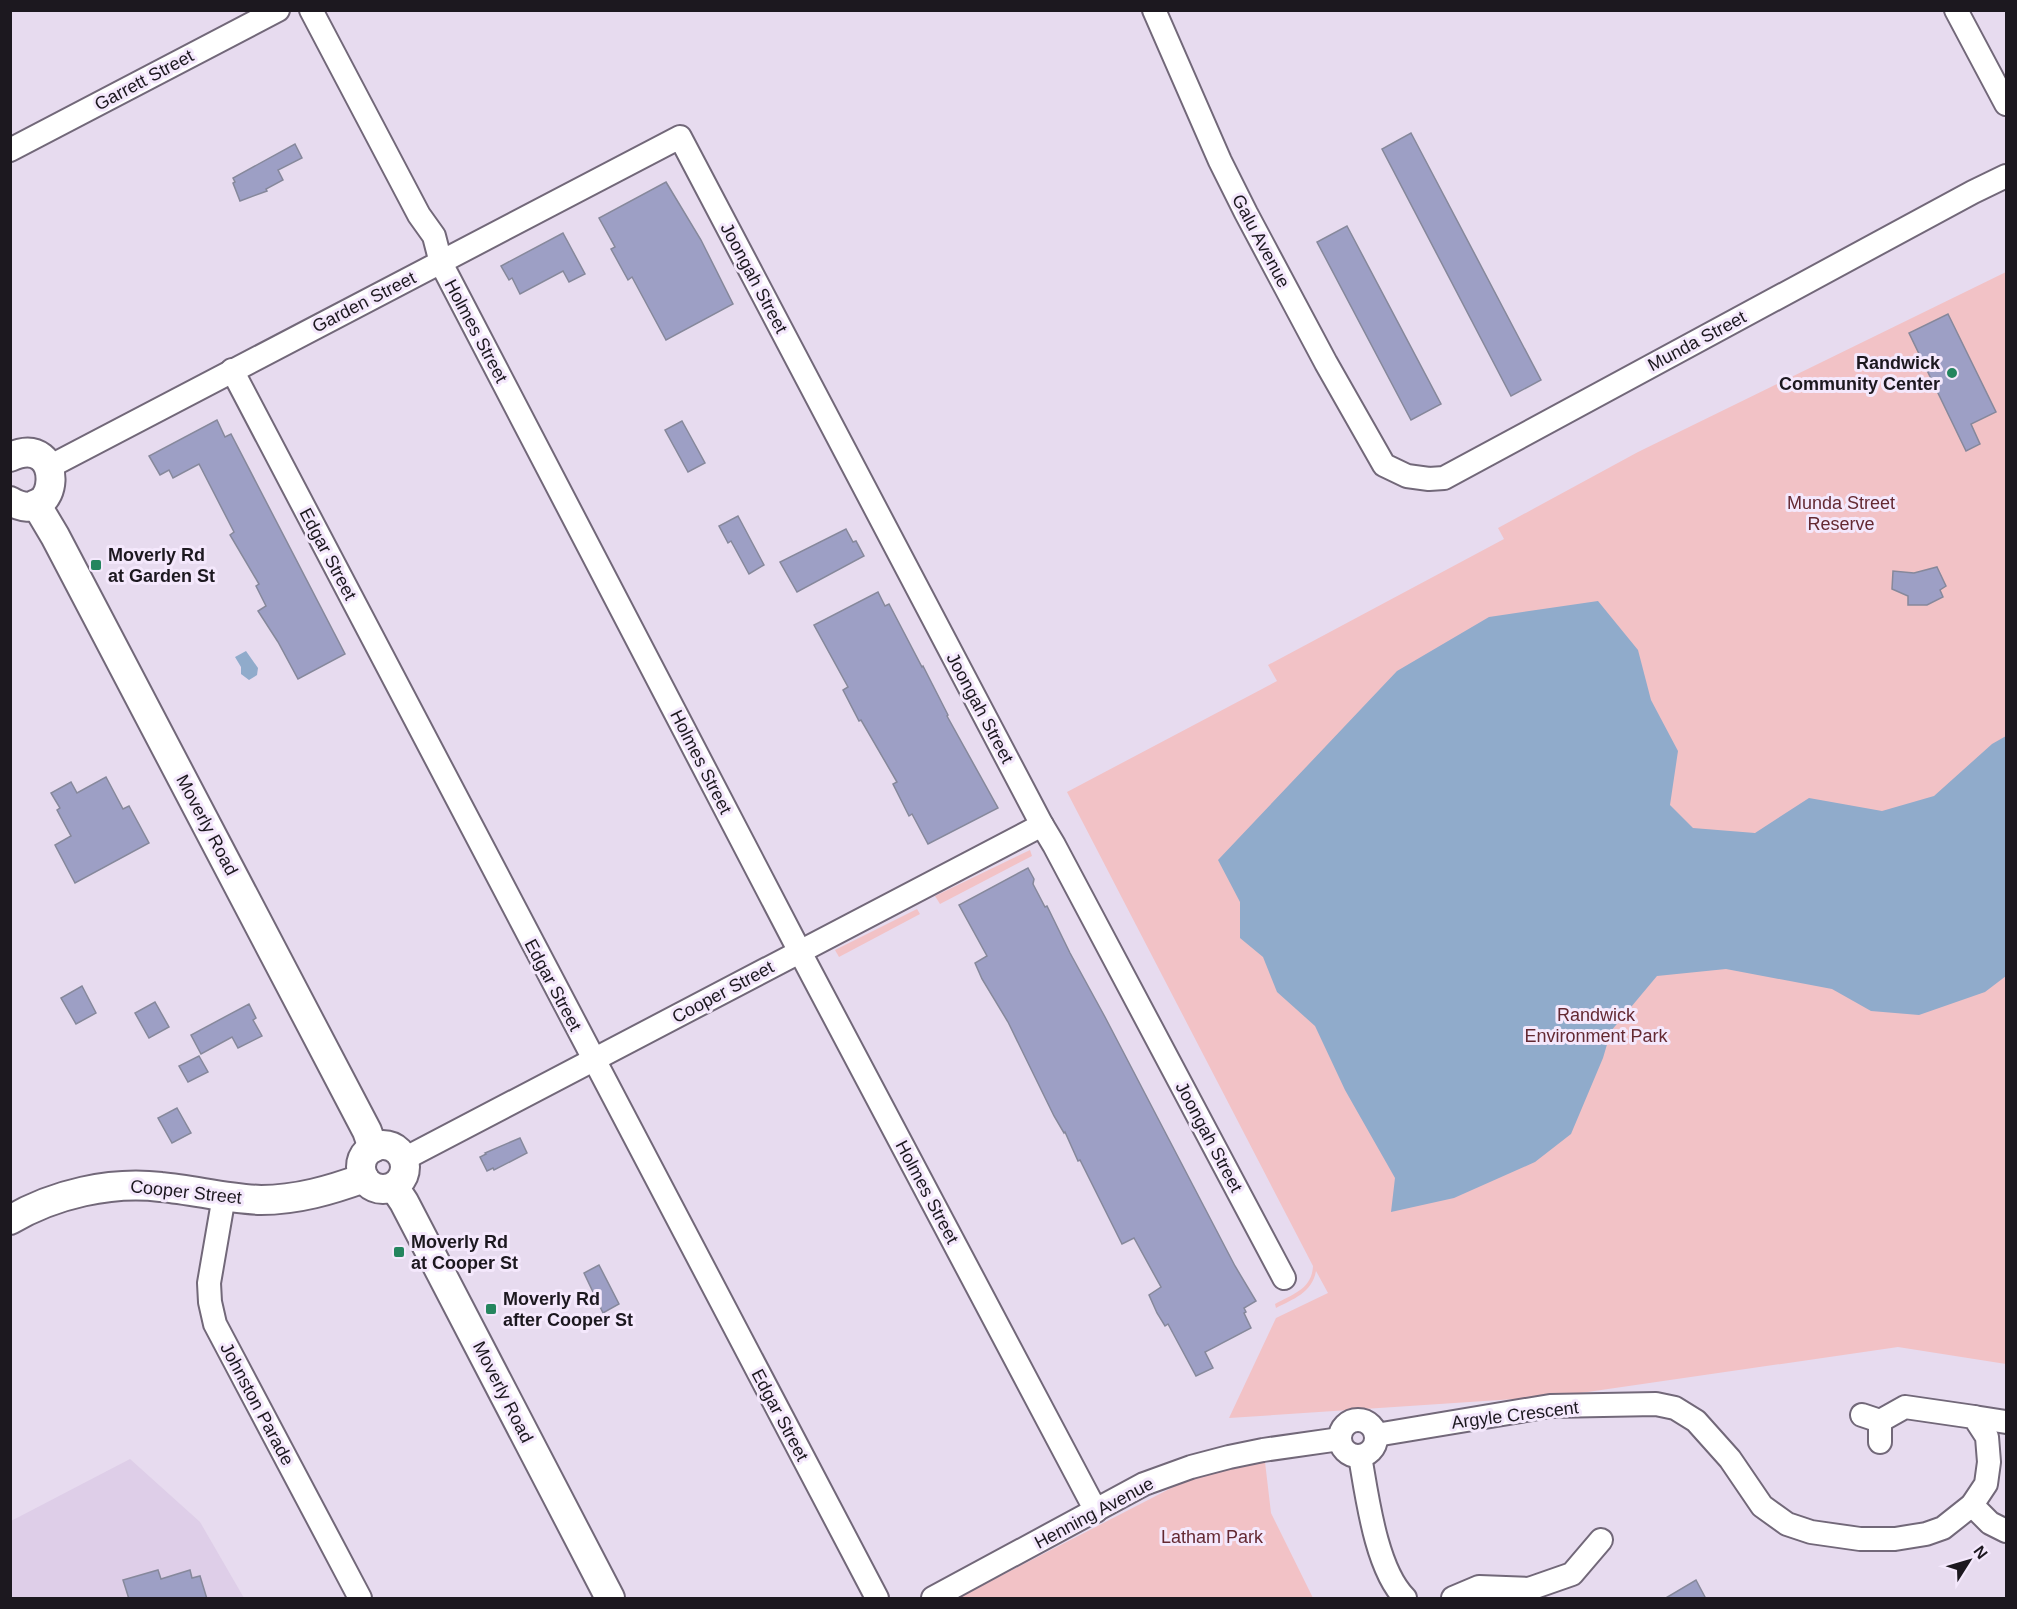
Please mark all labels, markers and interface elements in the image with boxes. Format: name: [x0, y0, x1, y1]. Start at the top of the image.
street label: Garrett Street: [91, 46, 197, 114]
street label: Galu Avenue: [1228, 191, 1294, 291]
street label: Joongah Street: [717, 219, 791, 337]
street label: Garden Street: [309, 267, 419, 337]
street label: Holmes Street: [440, 276, 512, 386]
street label: Munda Street: [1645, 307, 1749, 375]
place label: Randwick Community Center: [1779, 353, 1941, 394]
marker: Randwick Community Center: [1945, 366, 1959, 380]
park label: Munda Street Reserve: [1787, 493, 1895, 534]
street label: Edgar Street: [295, 505, 361, 603]
place label: Moverly Rd at Garden St: [108, 545, 215, 586]
marker: Moverly Rd at Garden St: [89, 558, 103, 572]
street label: Joongah Street: [943, 649, 1017, 767]
street label: Holmes Street: [666, 707, 736, 817]
street label: Moverly Road: [172, 771, 242, 879]
street label: Edgar Street: [520, 936, 586, 1034]
street label: Cooper Street: [669, 957, 777, 1027]
park label: Randwick Environment Park: [1524, 1005, 1669, 1046]
street label: Joongah Street: [1172, 1078, 1246, 1196]
street label: Holmes Street: [891, 1137, 963, 1247]
street label: Cooper Street: [129, 1176, 243, 1208]
place label: Moverly Rd at Cooper St: [411, 1232, 518, 1273]
marker: Moverly Rd at Cooper St: [392, 1245, 406, 1259]
place label: Moverly Rd after Cooper St: [503, 1289, 633, 1330]
marker: Moverly Rd after Cooper St: [484, 1302, 498, 1316]
street label: Moverly Road: [469, 1338, 537, 1446]
street label: Johnston Parade: [216, 1339, 298, 1469]
street label: Edgar Street: [747, 1366, 813, 1464]
street label: Argyle Crescent: [1450, 1397, 1580, 1433]
street label: Henning Avenue: [1031, 1473, 1157, 1553]
park label: Latham Park: [1161, 1527, 1264, 1547]
north arrow: [1939, 1531, 1999, 1591]
text: N: [1970, 1543, 1991, 1562]

